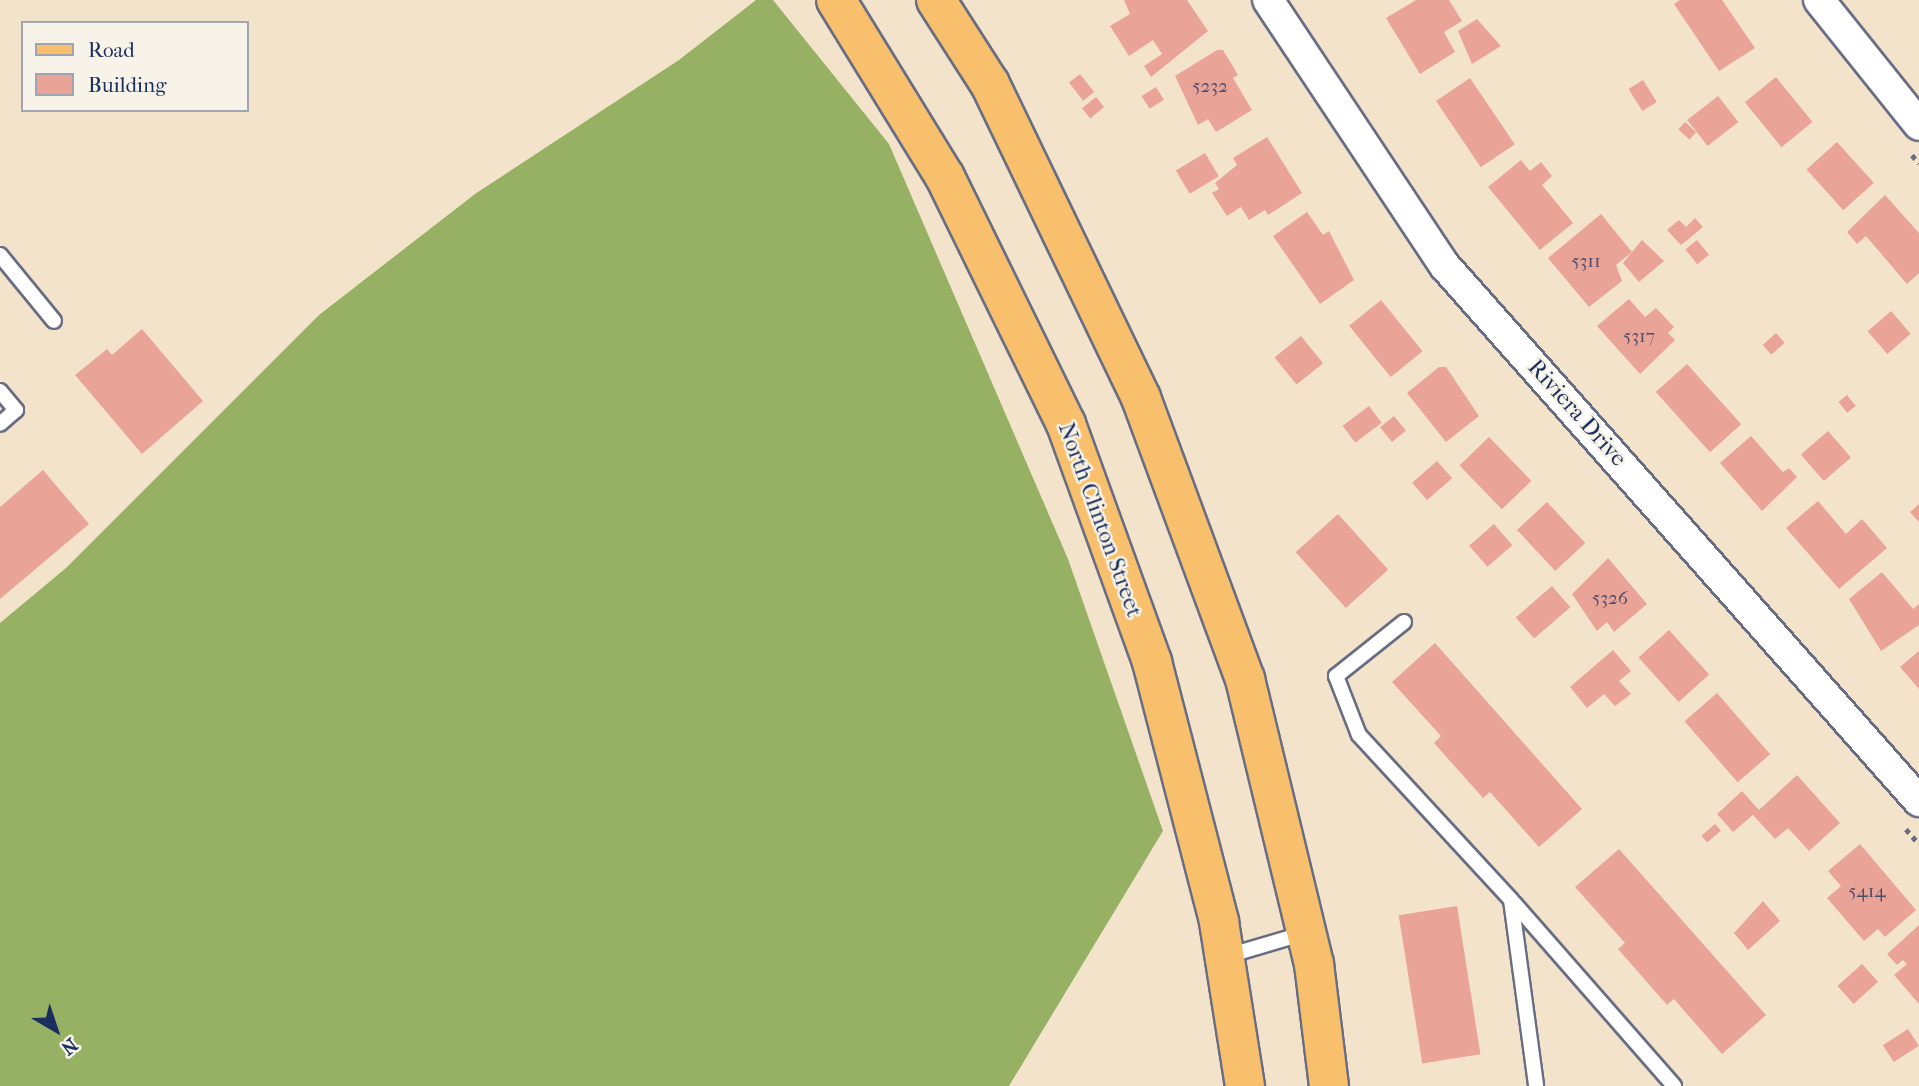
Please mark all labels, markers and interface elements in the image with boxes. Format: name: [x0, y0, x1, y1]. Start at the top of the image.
legend: [21, 21, 248, 112]
text: Road: [88, 38, 135, 62]
text: Building: [88, 73, 166, 97]
house number: 5232: [1192, 76, 1228, 98]
house number: 5311: [1571, 251, 1601, 273]
house number: 5317: [1623, 326, 1655, 348]
street label: Riviera Drive: [1522, 354, 1632, 472]
street label: North Clinton Street: [1052, 419, 1148, 621]
house number: 5326: [1592, 588, 1628, 610]
house number: 5414: [1848, 881, 1886, 903]
north arrow: [21, 995, 91, 1065]
text: N: [57, 1033, 82, 1059]

